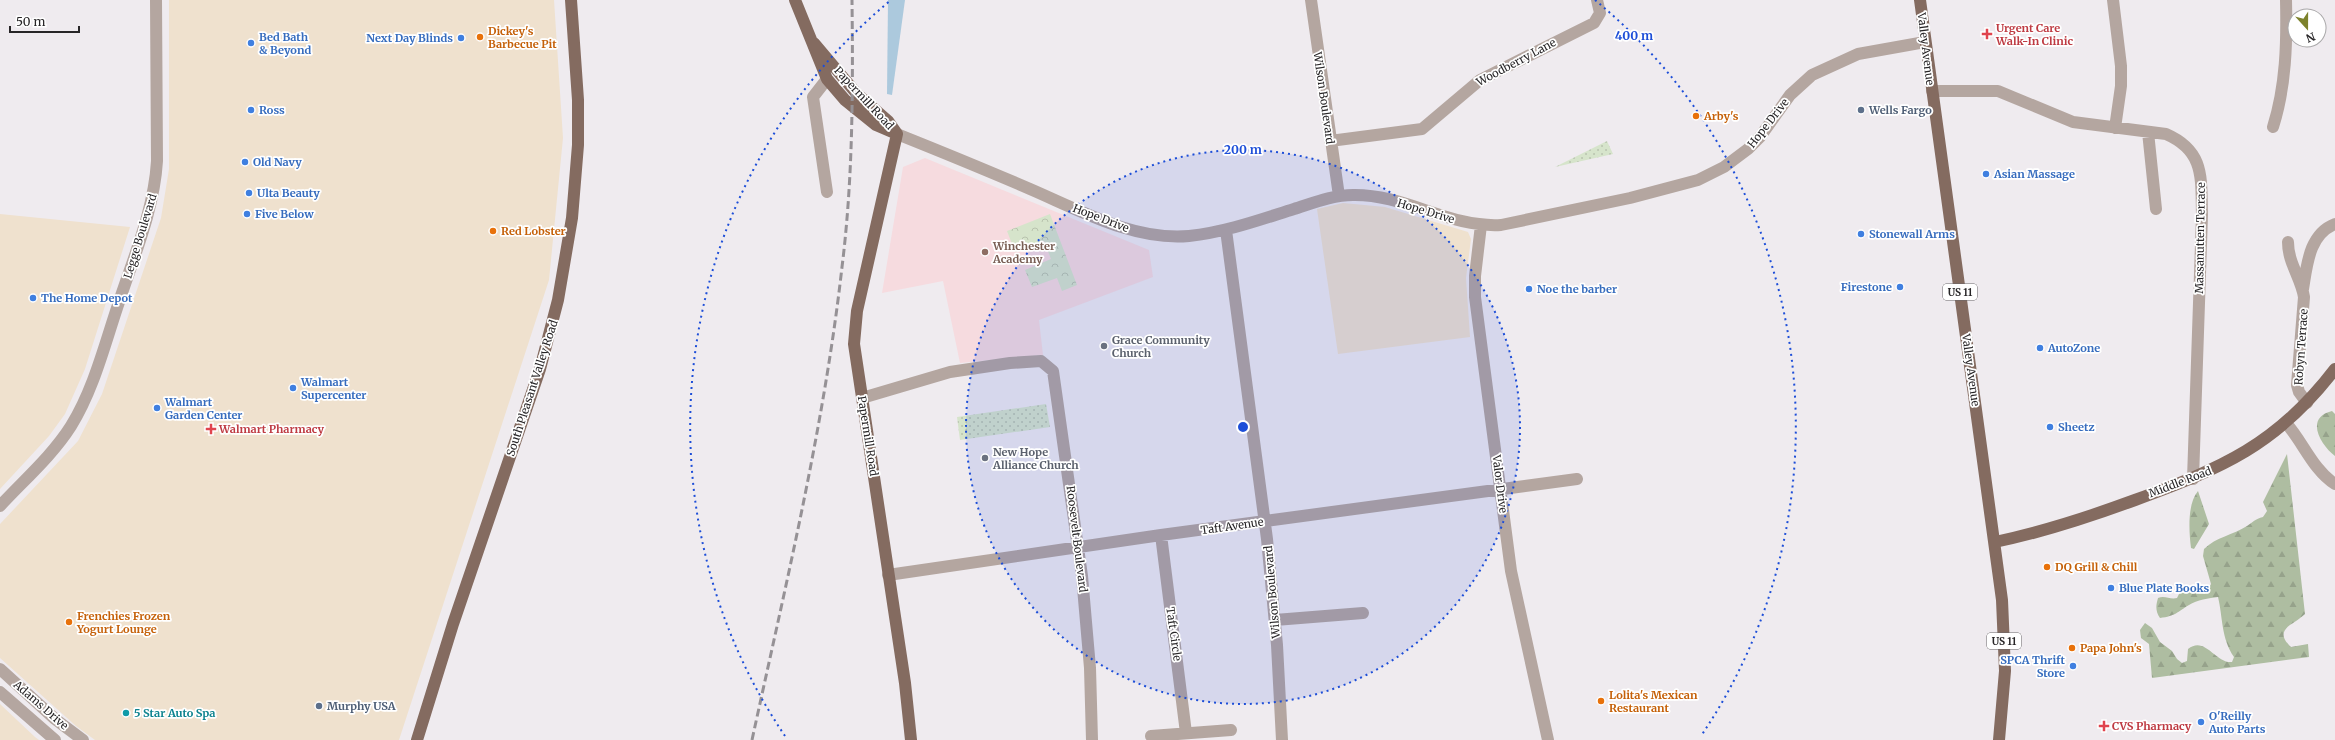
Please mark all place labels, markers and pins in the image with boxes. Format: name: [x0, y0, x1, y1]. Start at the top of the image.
place label: Urgent Care Walk-In Clinic: [1995, 21, 2073, 48]
place label: Dickey's Barbecue Pit: [488, 24, 557, 51]
marker: Urgent Care Walk-In Clinic: [1981, 28, 1993, 40]
place label: Bed Bath & Beyond: [259, 30, 311, 57]
place label: Next Day Blinds: [366, 31, 453, 45]
marker: Dickey's Barbecue Pit: [475, 32, 485, 42]
marker: Next Day Blinds: [456, 33, 466, 43]
marker: Bed Bath & Beyond: [246, 38, 256, 48]
place label: Ross: [259, 103, 285, 117]
place label: Wells Fargo: [1868, 103, 1932, 117]
marker: Ross: [246, 105, 256, 115]
marker: Wells Fargo: [1856, 105, 1866, 115]
place label: Arby's: [1703, 109, 1739, 123]
marker: Arby's: [1691, 111, 1701, 121]
place label: Old Navy: [253, 155, 302, 169]
marker: Old Navy: [240, 157, 250, 167]
place label: Asian Massage: [1993, 167, 2075, 181]
marker: Asian Massage: [1981, 169, 1991, 179]
place label: Ulta Beauty: [257, 186, 320, 200]
marker: Ulta Beauty: [244, 188, 254, 198]
place label: Five Below: [255, 207, 314, 221]
marker: Five Below: [242, 209, 252, 219]
place label: Red Lobster: [501, 224, 566, 238]
marker: Red Lobster: [488, 226, 498, 236]
place label: Stonewall Arms: [1869, 227, 1955, 241]
marker: Stonewall Arms: [1856, 229, 1866, 239]
place label: Winchester Academy: [992, 239, 1055, 266]
marker: Winchester Academy: [980, 247, 990, 257]
place label: Firestone: [1841, 280, 1892, 294]
place label: Noe the barber: [1537, 282, 1617, 296]
marker: Firestone: [1895, 282, 1905, 292]
marker: Noe the barber: [1524, 284, 1534, 294]
place label: The Home Depot: [41, 291, 133, 305]
marker: The Home Depot: [28, 293, 38, 303]
place label: Grace Community Church: [1112, 333, 1210, 360]
marker: Grace Community Church: [1099, 341, 1109, 351]
place label: AutoZone: [2047, 341, 2100, 355]
marker: AutoZone: [2035, 343, 2045, 353]
place label: Walmart Supercenter: [300, 375, 366, 402]
marker: Walmart Supercenter: [288, 383, 298, 393]
place label: Walmart Garden Center: [164, 395, 242, 422]
marker: Walmart Garden Center: [152, 403, 162, 413]
centre of rings: [1236, 420, 1250, 434]
place label: Sheetz: [2058, 420, 2094, 434]
place label: Walmart Pharmacy: [218, 422, 325, 436]
marker: Sheetz: [2045, 422, 2055, 432]
marker: Walmart Pharmacy: [206, 424, 216, 434]
place label: New Hope Alliance Church: [992, 445, 1079, 472]
marker: New Hope Alliance Church: [980, 453, 990, 463]
place label: DQ Grill & Chill: [2055, 560, 2138, 574]
marker: DQ Grill & Chill: [2042, 562, 2052, 572]
place label: Blue Plate Books: [2119, 581, 2210, 595]
marker: Blue Plate Books: [2106, 583, 2116, 593]
place label: Frenchies Frozen Yogurt Lounge: [76, 609, 171, 636]
marker: Frenchies Frozen Yogurt Lounge: [64, 617, 74, 627]
place label: Papa John's: [2080, 641, 2142, 655]
marker: Papa John's: [2067, 643, 2077, 653]
place label: SPCA Thrift Store: [2000, 653, 2066, 680]
marker: SPCA Thrift Store: [2068, 661, 2078, 671]
place label: Lolita's Mexican Restaurant: [1609, 688, 1698, 715]
marker: Lolita's Mexican Restaurant: [1596, 696, 1606, 706]
place label: Murphy USA: [327, 699, 396, 713]
marker: Murphy USA: [314, 701, 324, 711]
place label: 5 Star Auto Spa: [134, 706, 215, 720]
marker: 5 Star Auto Spa: [121, 708, 131, 718]
place label: O'Reilly Auto Parts: [2208, 709, 2266, 736]
marker: O'Reilly Auto Parts: [2196, 717, 2206, 727]
place label: CVS Pharmacy: [2112, 719, 2192, 733]
marker: CVS Pharmacy: [2099, 721, 2109, 731]

